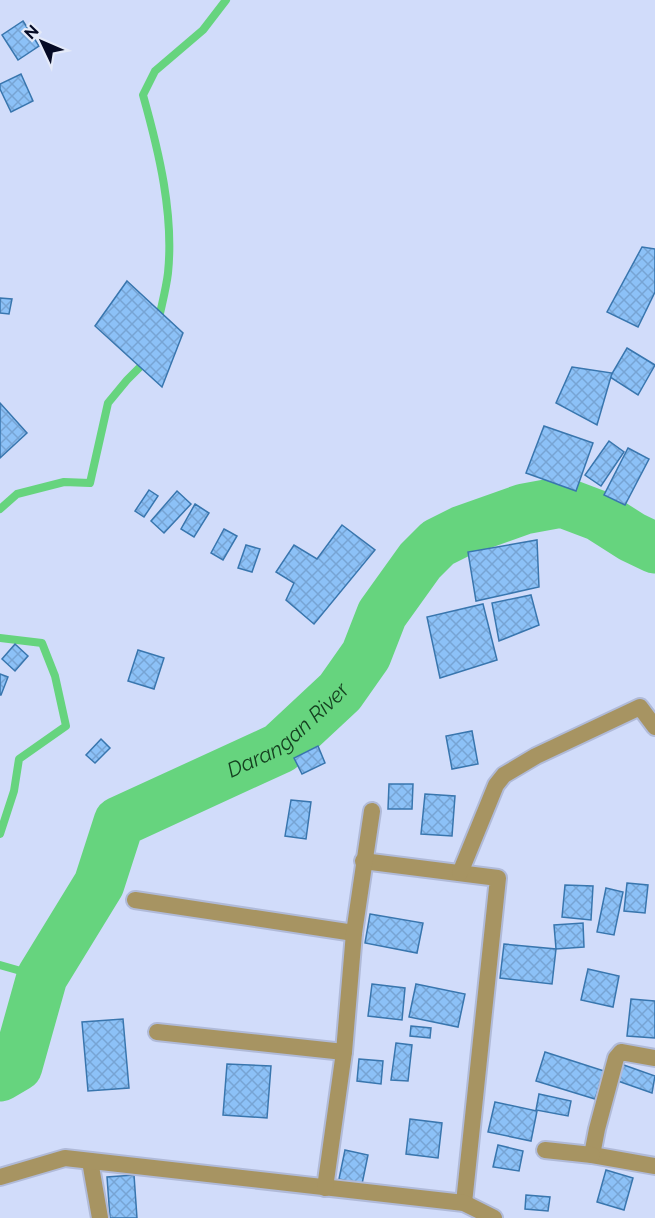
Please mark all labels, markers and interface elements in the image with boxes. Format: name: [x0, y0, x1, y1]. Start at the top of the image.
north arrow: [12, 12, 72, 72]
text: N: [20, 21, 43, 43]
water label: Darangan River: [223, 678, 355, 783]

